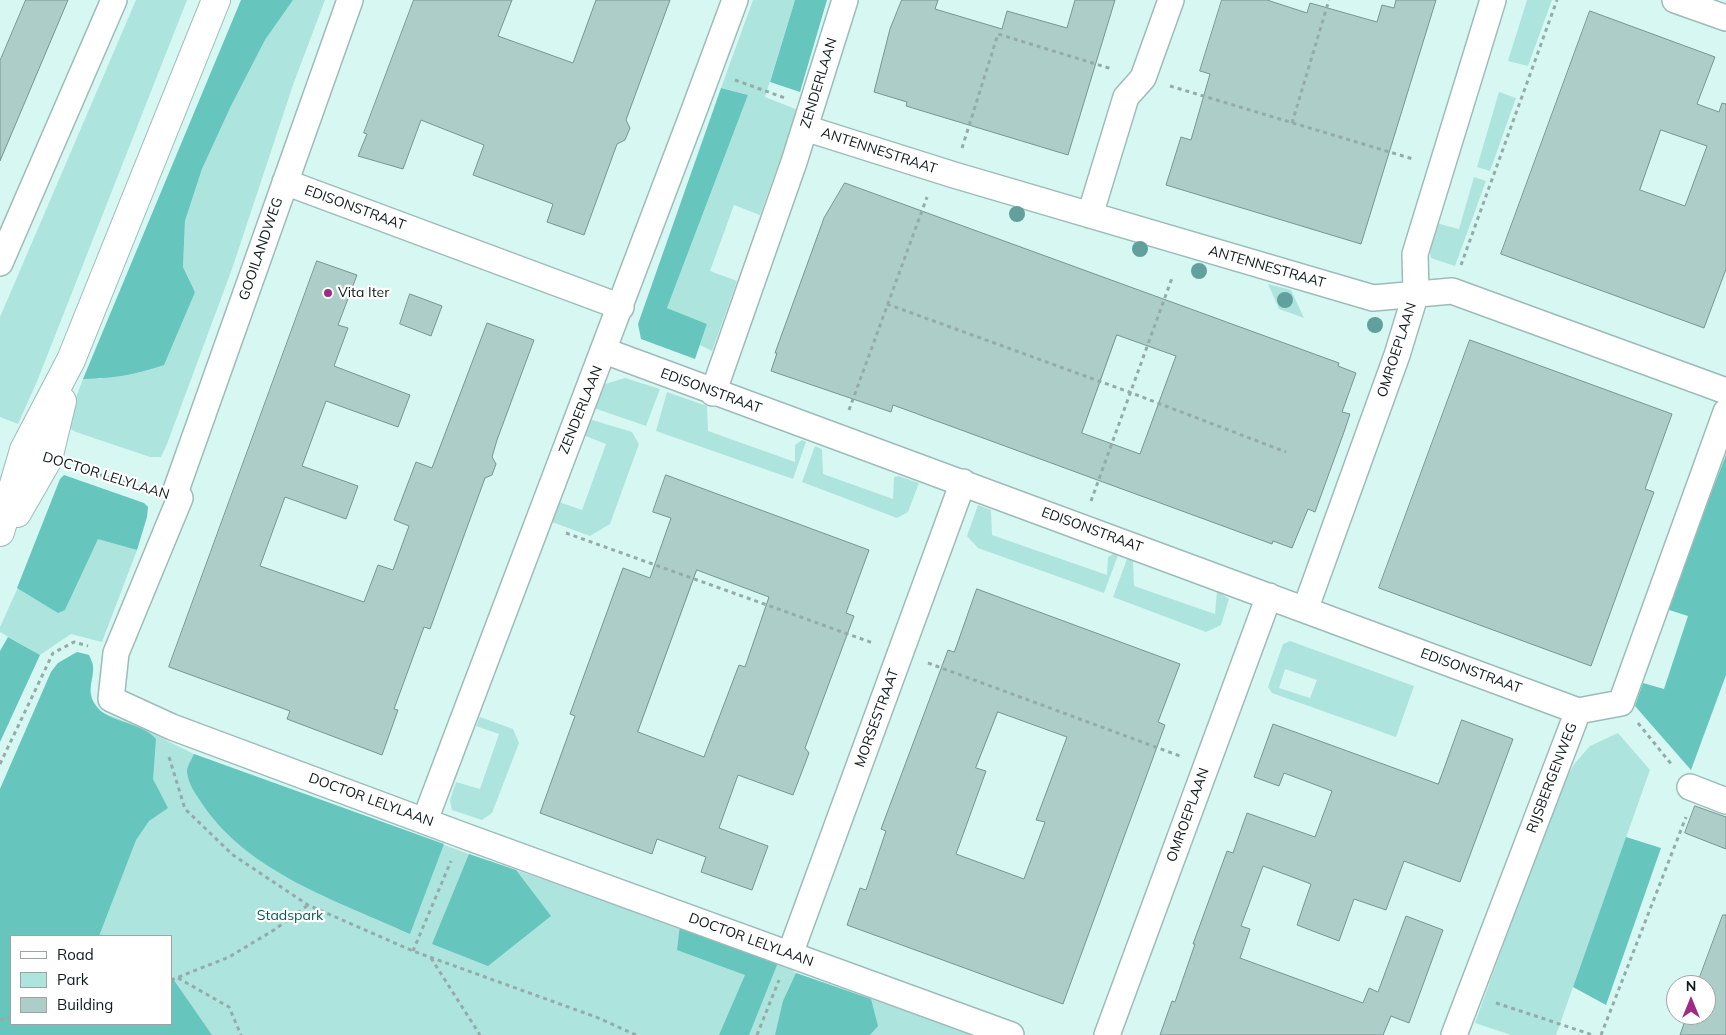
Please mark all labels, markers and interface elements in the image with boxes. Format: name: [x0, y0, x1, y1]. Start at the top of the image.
street label: ZENDERLAAN: [797, 36, 841, 130]
street label: ANTENNESTRAAT: [819, 124, 939, 178]
street label: EDISONSTRAAT: [302, 182, 408, 234]
street label: GOOILANDWEG: [236, 195, 286, 303]
street label: ANTENNESTRAAT: [1207, 242, 1327, 292]
place label: Vita Iter: [338, 285, 389, 301]
marker: Vita Iter: [322, 287, 334, 299]
street label: OMROEPLAAN: [1374, 300, 1420, 400]
street label: ZENDERLAAN: [556, 363, 606, 457]
street label: EDISONSTRAAT: [658, 365, 764, 417]
street label: DOCTOR LELYLAAN: [41, 449, 171, 503]
street label: EDISONSTRAAT: [1039, 504, 1145, 556]
street label: EDISONSTRAAT: [1418, 645, 1524, 697]
street label: MORSESTRAAT: [851, 666, 903, 770]
street label: RIJSBERGENWEG: [1523, 720, 1581, 836]
street label: OMROEPLAAN: [1163, 766, 1213, 864]
street label: DOCTOR LELYLAAN: [306, 770, 436, 830]
park label: Stadspark: [257, 908, 323, 924]
street label: DOCTOR LELYLAAN: [686, 910, 816, 970]
legend: [10, 935, 172, 1025]
text: Road: [57, 945, 94, 964]
text: Park: [57, 970, 89, 989]
north arrow: [1666, 975, 1716, 1025]
text: N: [1686, 977, 1696, 995]
text: Building: [57, 995, 113, 1014]

